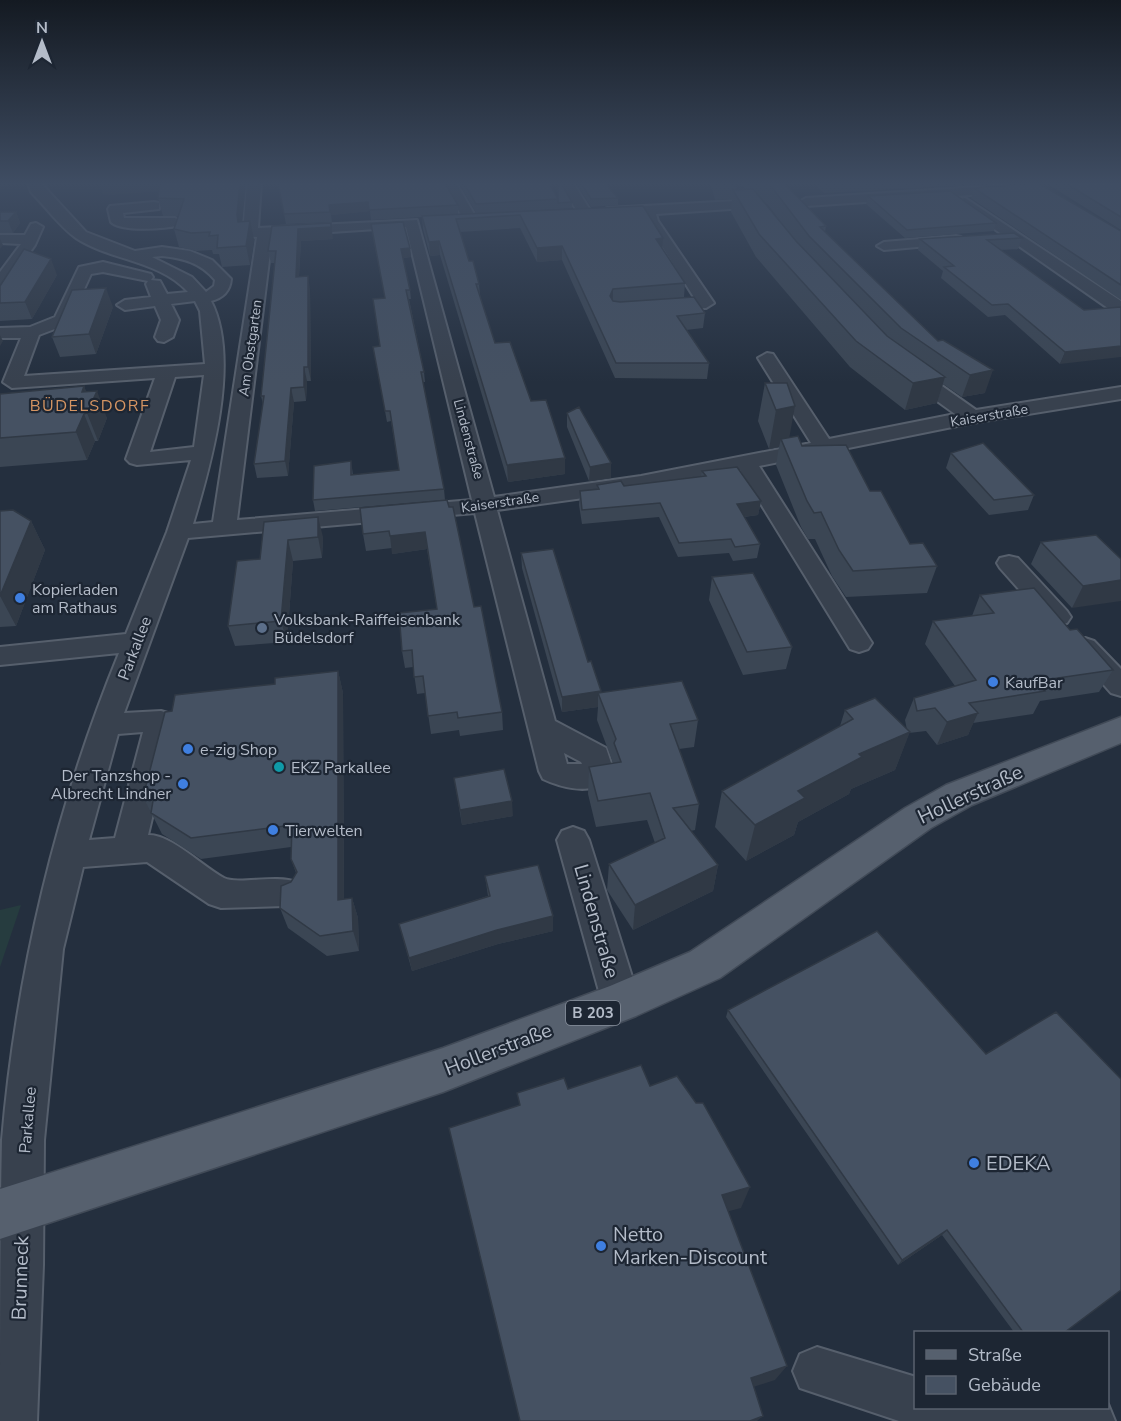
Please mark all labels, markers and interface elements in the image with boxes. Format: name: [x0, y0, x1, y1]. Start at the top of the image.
north arrow: [12, 12, 72, 72]
text: N: [36, 17, 48, 39]
street label: Am Obstgarten: [234, 299, 267, 398]
district label: BÜDELSDORF: [30, 395, 150, 417]
street label: Lindenstraße: [449, 397, 488, 481]
street label: Kaiserstraße: [949, 399, 1029, 432]
street label: Kaiserstraße: [460, 488, 540, 517]
place label: Kopierladen am Rathaus: [32, 579, 118, 619]
marker: Kopierladen am Rathaus: [13, 591, 27, 605]
place label: Volksbank-Raiffeisenbank Büdelsdorf: [273, 609, 461, 649]
street label: Parkallee: [113, 613, 157, 683]
marker: Volksbank-Raiffeisenbank Büdelsdorf: [255, 621, 269, 635]
place label: KaufBar: [1005, 672, 1063, 694]
marker: KaufBar: [986, 675, 1000, 689]
place label: e-zig Shop: [200, 739, 277, 761]
marker: e-zig Shop: [181, 742, 195, 756]
place label: EKZ Parkallee: [291, 757, 391, 779]
street label: Hollerstraße: [913, 758, 1027, 831]
marker: EKZ Parkallee: [272, 760, 286, 774]
place label: Der Tanzshop - Albrecht Lindner: [51, 765, 171, 805]
marker: Der Tanzshop - Albrecht Lindner: [176, 777, 190, 791]
place label: Tierwelten: [285, 820, 363, 842]
marker: Tierwelten: [266, 823, 280, 837]
street label: Lindenstraße: [567, 861, 626, 981]
road number: B 203: [566, 1001, 620, 1025]
street label: Hollerstraße: [441, 1017, 556, 1082]
street label: Parkallee: [14, 1086, 42, 1154]
place label: EDEKA: [986, 1150, 1051, 1177]
marker: EDEKA: [967, 1156, 981, 1170]
place label: Netto Marken-Discount: [613, 1221, 768, 1271]
street label: Brunneck: [6, 1234, 36, 1321]
marker: Netto Marken-Discount: [594, 1239, 608, 1253]
legend: [914, 1331, 1109, 1409]
text: Straße: [968, 1343, 1022, 1367]
text: Gebäude: [968, 1373, 1041, 1397]

